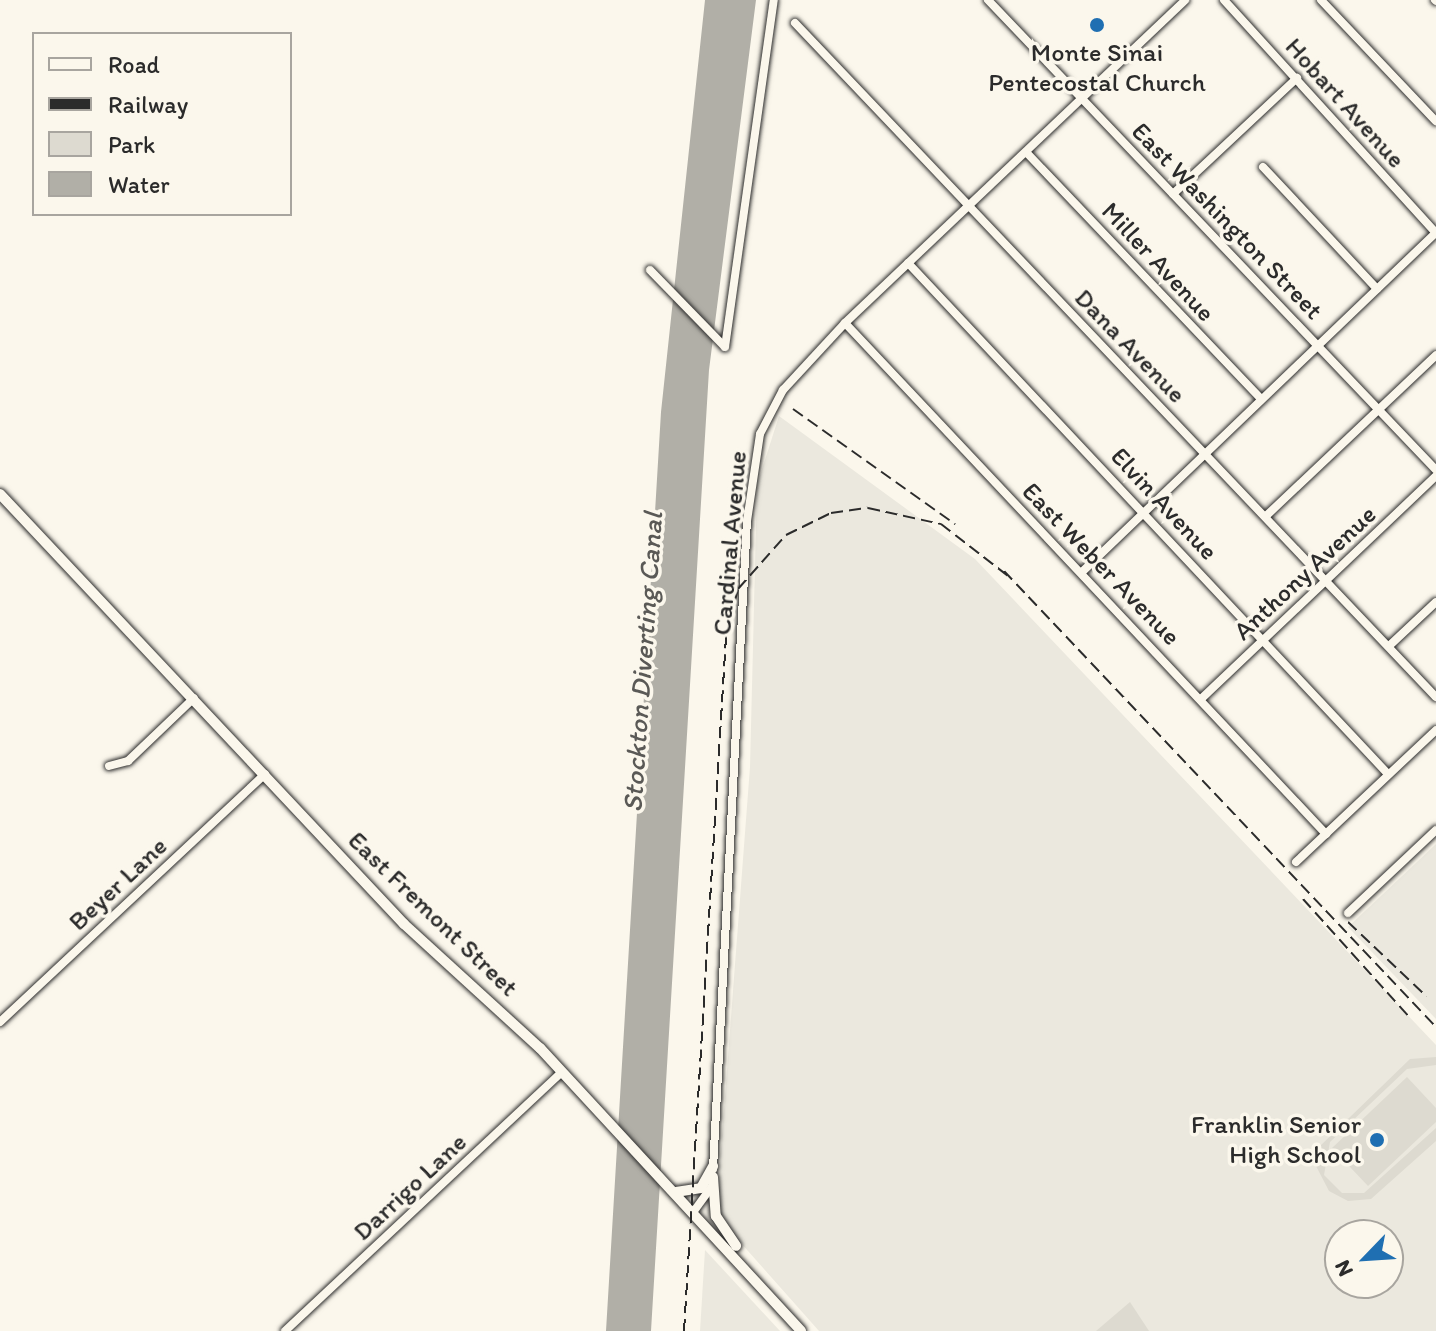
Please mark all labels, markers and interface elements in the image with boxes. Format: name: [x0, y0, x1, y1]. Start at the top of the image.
marker: Monte Sinai Pentecostal Church: [1088, 16, 1106, 34]
street label: Hobart Avenue: [1278, 31, 1412, 175]
legend: [32, 32, 292, 216]
place label: Monte Sinai Pentecostal Church: [988, 37, 1206, 98]
text: Road: [108, 50, 160, 79]
text: Railway: [108, 90, 188, 119]
street label: East Washington Street: [1125, 116, 1329, 326]
text: Park: [108, 130, 155, 159]
text: Water: [108, 170, 170, 199]
street label: Miller Avenue: [1095, 196, 1221, 328]
street label: Dana Avenue: [1068, 283, 1192, 409]
street label: Elvin Avenue: [1104, 441, 1224, 567]
street label: Cardinal Avenue: [706, 450, 754, 636]
street label: East Weber Avenue: [1016, 477, 1186, 651]
street label: Anthony Avenue: [1228, 499, 1382, 647]
water label: Stockton Diverting Canal: [615, 511, 669, 813]
street label: East Fremont Street: [342, 825, 524, 1003]
street label: Beyer Lane: [62, 831, 174, 937]
place label: Franklin Senior High School: [1192, 1109, 1361, 1170]
street label: Darrigo Lane: [347, 1127, 473, 1247]
marker: Franklin Senior High School: [1368, 1131, 1386, 1149]
north arrow: [1324, 1219, 1404, 1299]
text: N: [1328, 1256, 1359, 1281]

